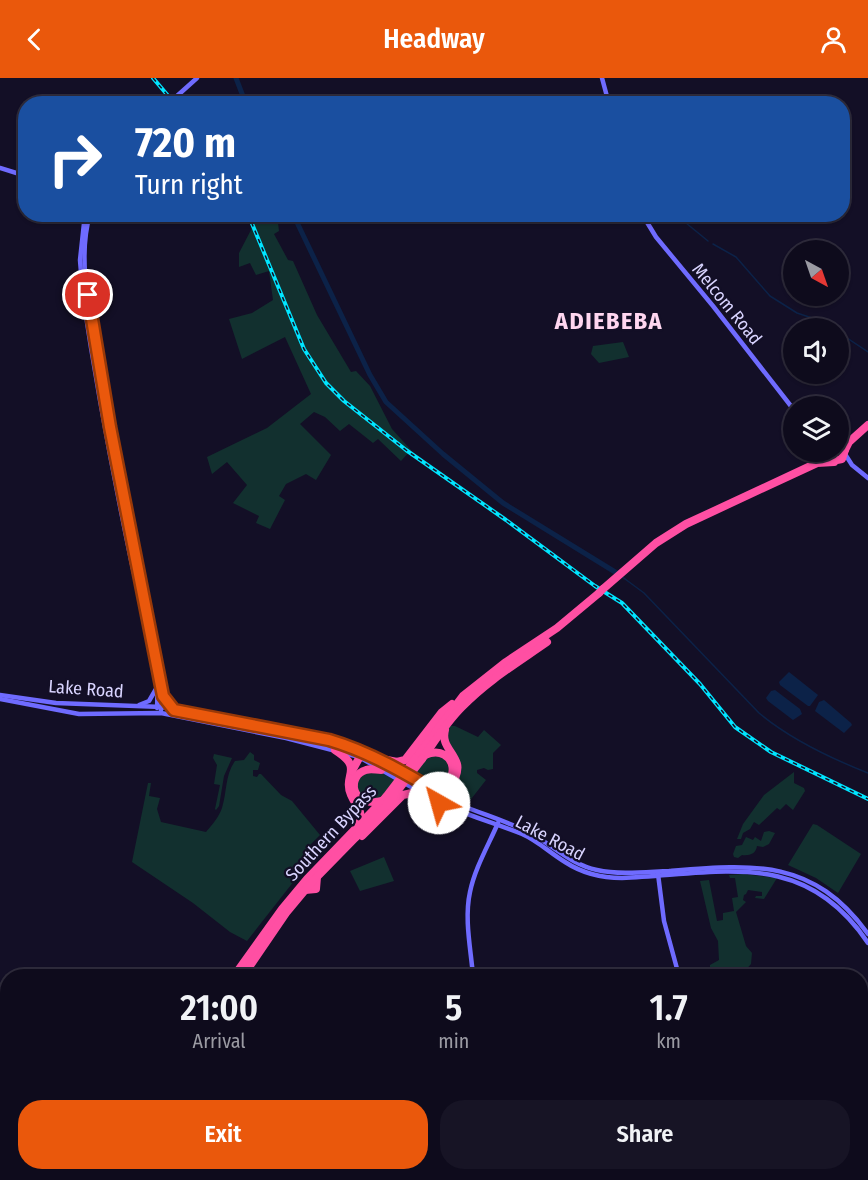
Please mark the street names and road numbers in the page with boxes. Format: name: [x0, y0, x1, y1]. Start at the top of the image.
street label: Melcom Road: [687, 259, 767, 349]
street label: Lake Road: [48, 675, 124, 703]
street label: Southern Bypass: [281, 780, 381, 886]
street label: Lake Road: [512, 811, 588, 865]

